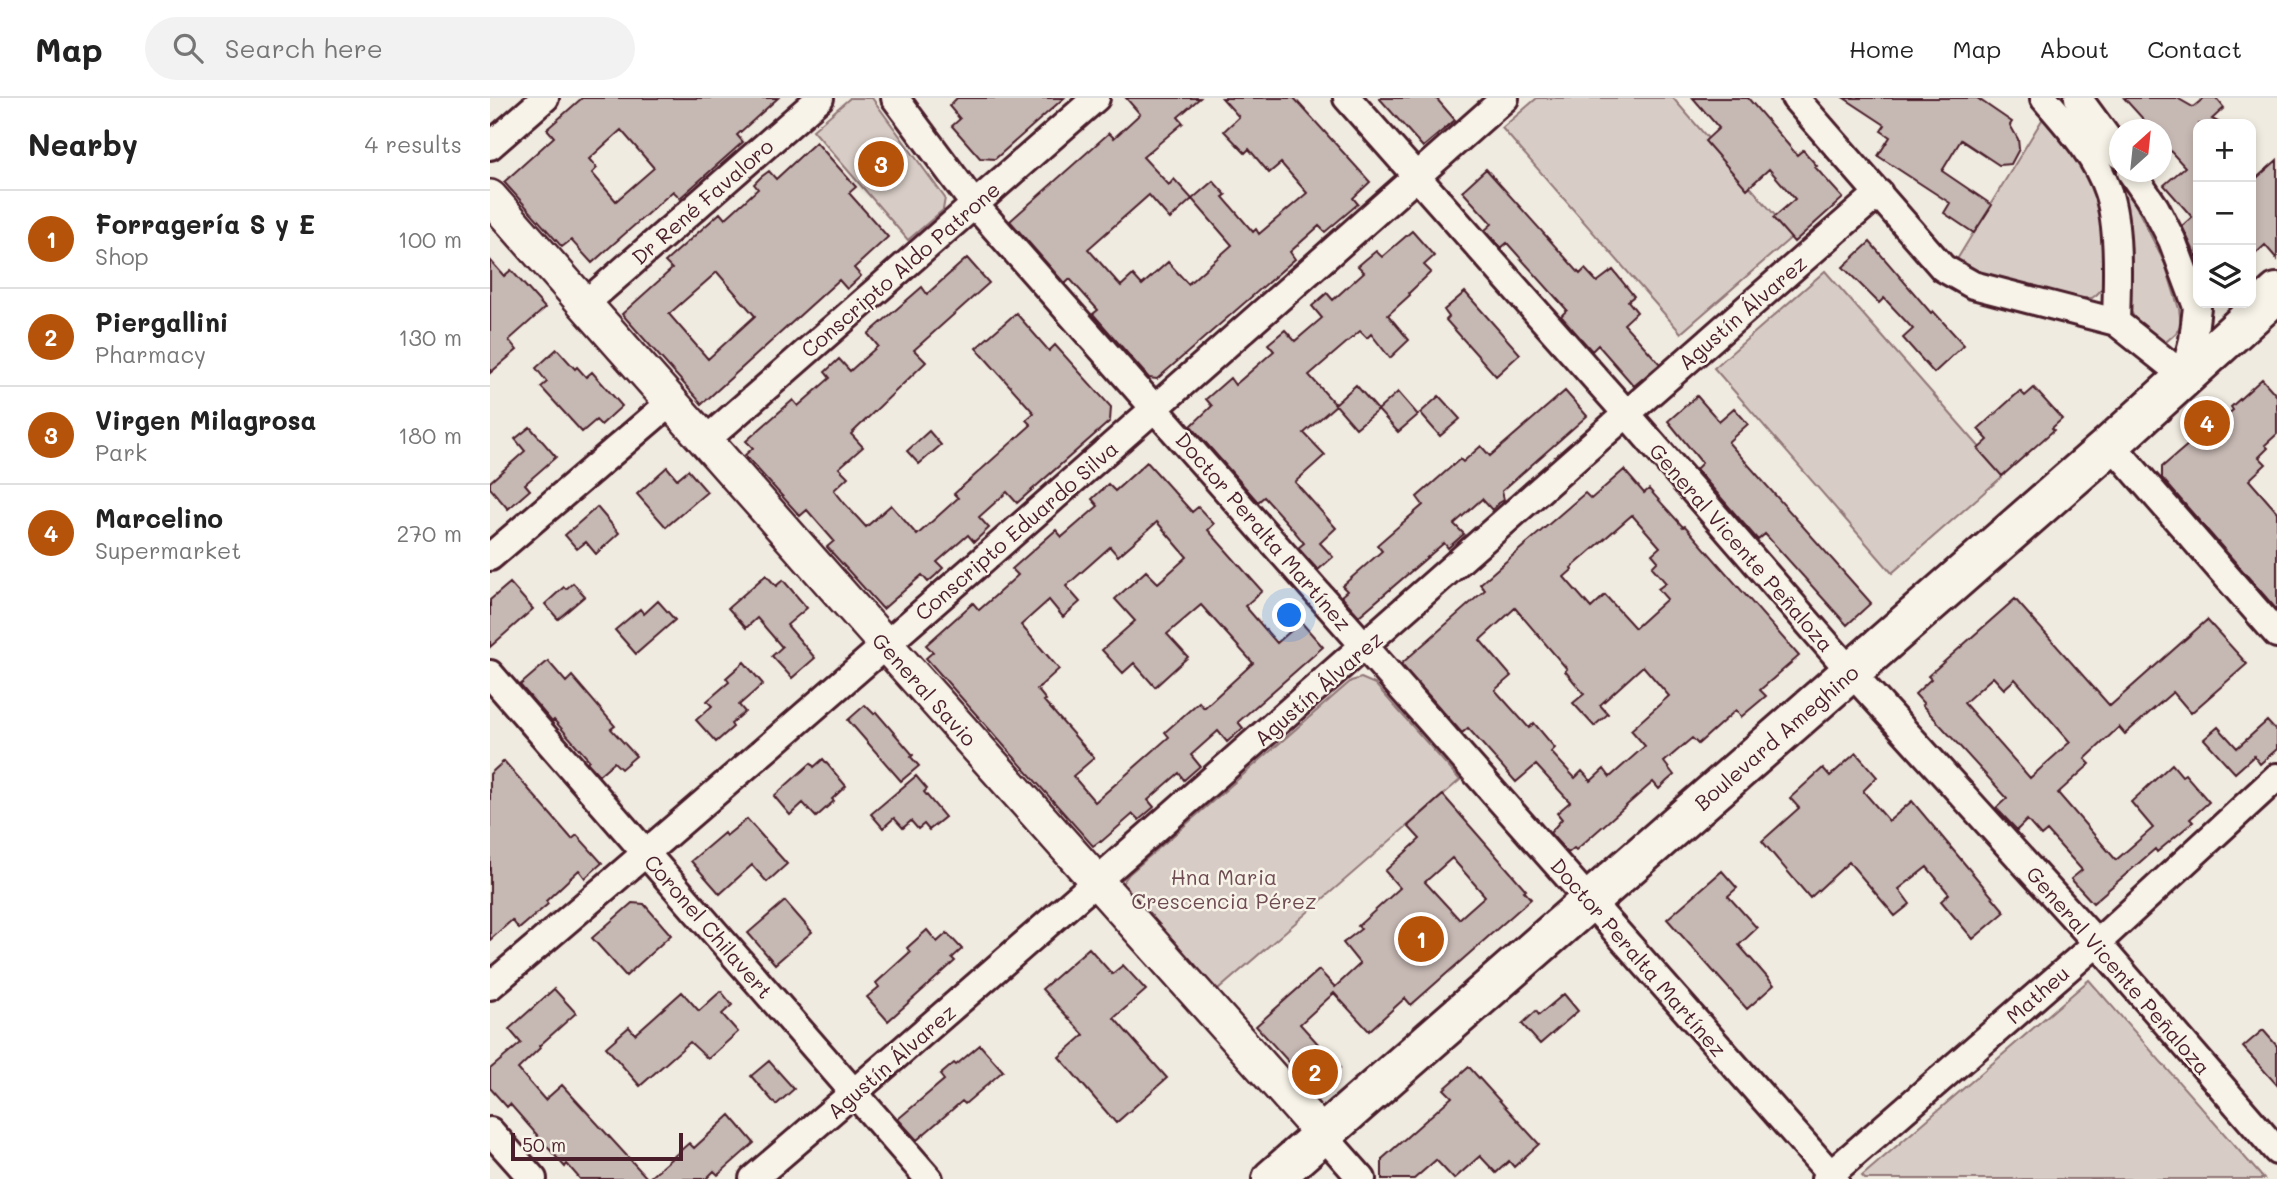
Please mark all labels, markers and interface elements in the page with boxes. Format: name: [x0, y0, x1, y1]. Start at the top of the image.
search box: [145, 17, 635, 80]
text: Map: [35, 27, 103, 70]
icon: search: [169, 29, 207, 67]
text: Search here: [225, 31, 383, 65]
text: Home: [1849, 33, 1914, 64]
text: Map: [1952, 33, 2001, 64]
text: About: [2039, 33, 2109, 64]
text: Contact: [2147, 33, 2242, 64]
north arrow: [2109, 119, 2172, 182]
map controls: [2193, 119, 2256, 308]
button: +: [2193, 119, 2256, 182]
text: Nearby: [28, 124, 138, 164]
text: 4 results: [365, 129, 462, 159]
street label: Dr René Favaloro: [626, 132, 778, 270]
pin: 3: [858, 138, 904, 190]
street label: Conscripto Aldo Patrone: [795, 175, 1005, 363]
button: −: [2193, 182, 2256, 245]
text: Forragería S y E: [95, 207, 315, 241]
text: 1: [46, 224, 56, 254]
text: 100 m: [398, 224, 462, 254]
text: Shop: [95, 241, 149, 271]
button: layers: [2193, 245, 2256, 308]
street label: Agustín Álvarez: [1672, 249, 1812, 375]
text: Piergallini: [95, 305, 229, 339]
text: 2: [45, 322, 57, 352]
text: 130 m: [398, 322, 462, 352]
text: Pharmacy: [95, 339, 206, 369]
pin: 4: [2184, 397, 2230, 449]
text: Virgen Milagrosa: [95, 403, 317, 437]
text: 3: [44, 420, 58, 450]
text: 180 m: [398, 420, 462, 450]
street label: Doctor Peralta Martínez: [1170, 426, 1358, 636]
street label: Conscripto Eduardo Silva: [909, 434, 1123, 626]
text: Park: [95, 437, 147, 467]
street label: General Vicente Peñaloza: [1644, 437, 1840, 657]
text: Marcelino: [95, 501, 223, 535]
text: 4: [44, 518, 58, 548]
text: 270 m: [397, 518, 462, 548]
text: Supermarket: [95, 535, 241, 565]
your location: [1272, 598, 1306, 632]
street label: Agustín Álvarez: [1248, 625, 1388, 751]
street label: General Savio: [867, 627, 983, 751]
street label: Boulevard Ameghino: [1688, 658, 1864, 816]
street label: Coronel Chilavert: [639, 848, 779, 1004]
street label: Doctor Peralta Martínez: [1545, 852, 1733, 1062]
street label: General Vicente Peñaloza: [2021, 860, 2217, 1080]
park label: Hna Maria Crescencia Pérez: [1131, 863, 1317, 914]
pin: 1: [1398, 913, 1444, 965]
street label: Matheu: [2000, 959, 2074, 1029]
street label: Agustín Álvarez: [821, 998, 961, 1124]
pin: 2: [1292, 1046, 1338, 1098]
scale bar: [511, 1130, 682, 1162]
text: 50 m: [522, 1132, 566, 1157]

